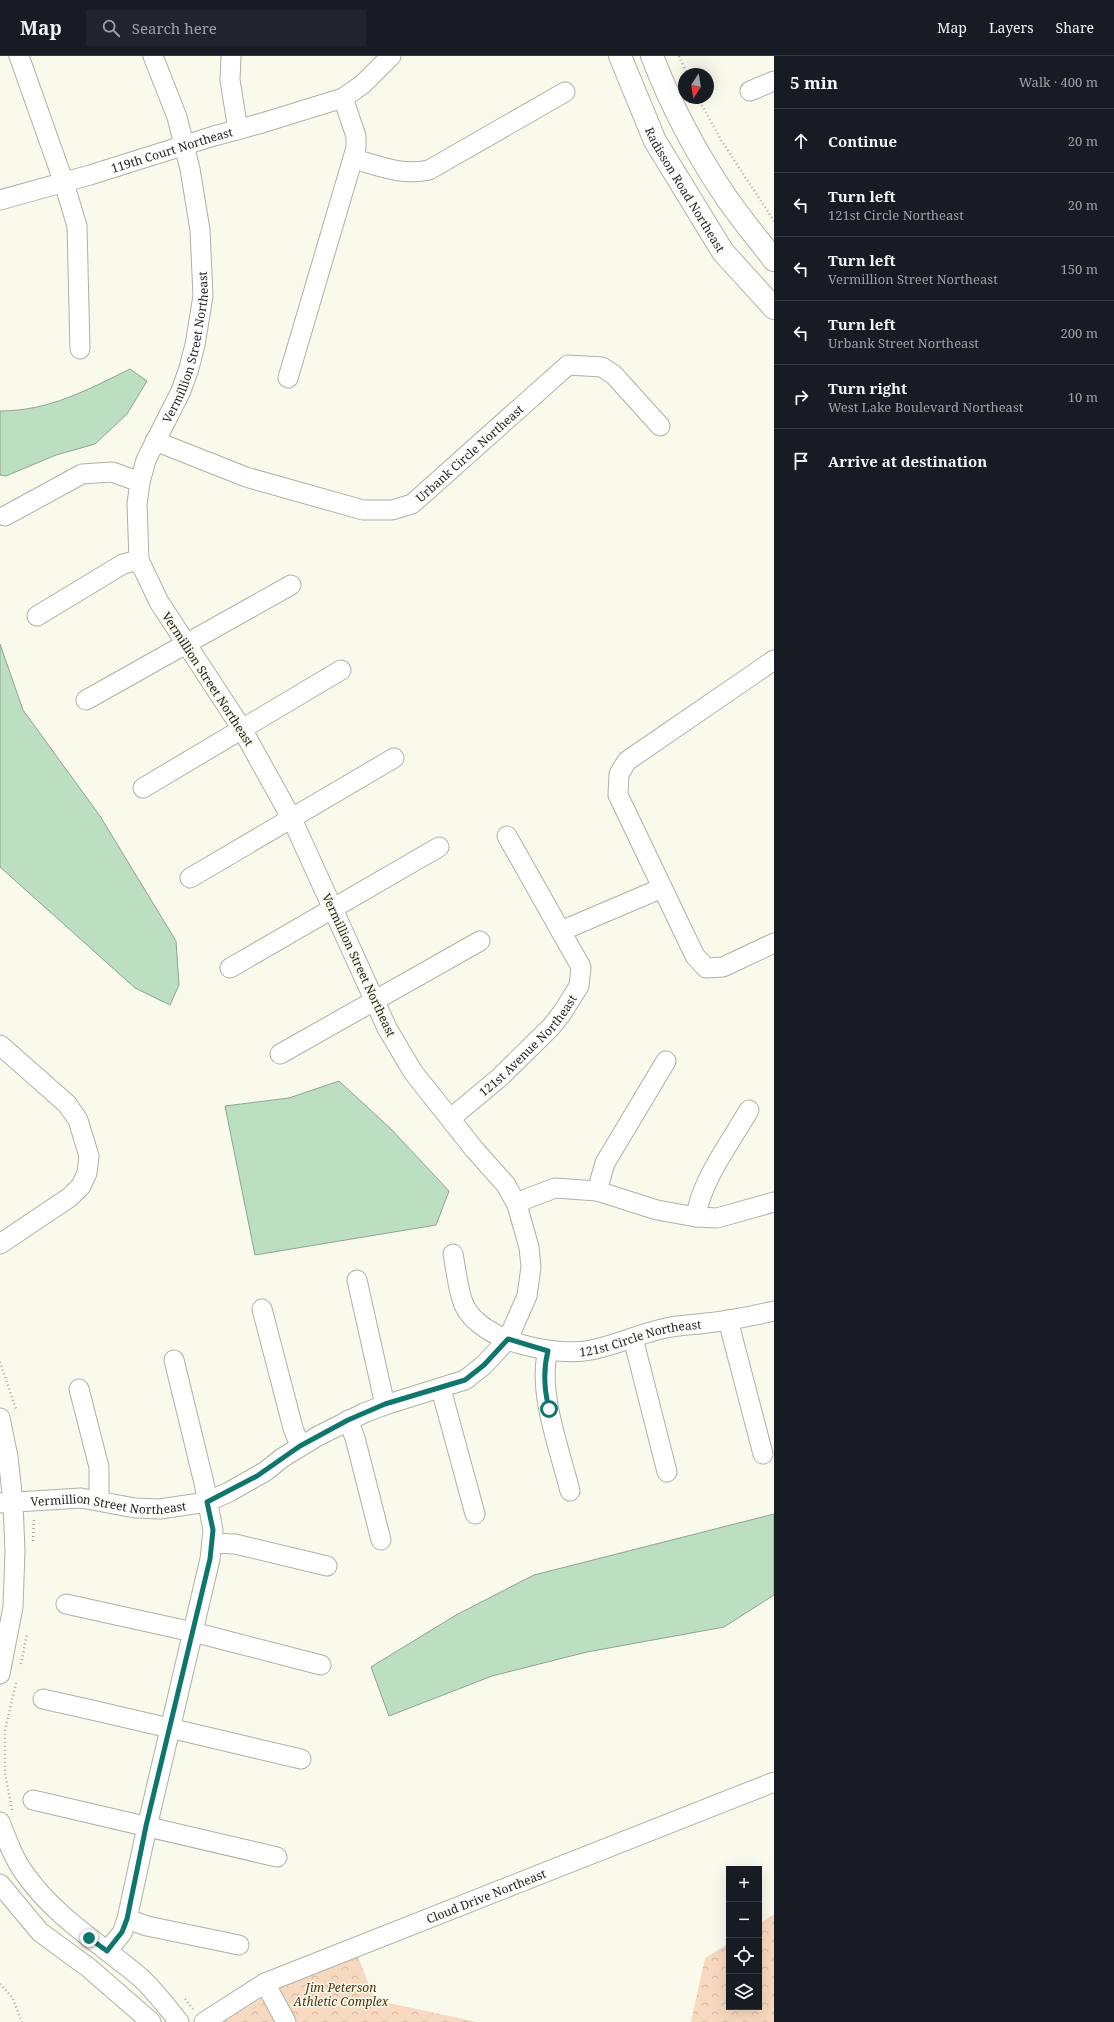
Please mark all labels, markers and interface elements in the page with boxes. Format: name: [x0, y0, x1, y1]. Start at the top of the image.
search box: [86, 10, 366, 46]
text: Map: [20, 15, 62, 41]
icon: search: [100, 17, 122, 39]
text: Search here: [132, 18, 217, 38]
text: Map: [937, 18, 967, 37]
text: Layers: [989, 18, 1034, 37]
text: Share: [1056, 18, 1094, 37]
north arrow: [678, 68, 714, 104]
text: 5 min: [790, 71, 838, 94]
text: Walk · 400 m: [1019, 73, 1098, 91]
street label: 119th Court Northeast: [109, 123, 234, 176]
street label: Radisson Road Northeast: [642, 124, 729, 255]
icon: ahead: [790, 130, 812, 152]
text: Continue: [828, 131, 897, 151]
text: 20 m: [1068, 132, 1098, 150]
text: Turn left: [828, 186, 896, 206]
icon: left: [790, 194, 812, 216]
text: 20 m: [1068, 196, 1098, 214]
text: 121st Circle Northeast: [828, 206, 964, 224]
text: Turn left: [828, 250, 896, 270]
icon: left: [790, 258, 812, 280]
text: 150 m: [1061, 260, 1098, 278]
text: Vermillion Street Northeast: [828, 270, 998, 288]
street label: Vermillion Street Northeast: [158, 271, 212, 426]
text: Turn left: [828, 314, 896, 334]
icon: left: [790, 322, 812, 344]
text: 200 m: [1061, 324, 1098, 342]
text: Urbank Street Northeast: [828, 334, 979, 352]
text: Turn right: [828, 378, 907, 398]
icon: right: [790, 386, 812, 408]
text: 10 m: [1068, 388, 1098, 406]
text: West Lake Boulevard Northeast: [828, 398, 1023, 416]
street label: Urbank Circle Northeast: [412, 400, 527, 506]
icon: arrive: [790, 450, 812, 472]
text: Arrive at destination: [828, 451, 987, 471]
street label: Vermillion Street Northeast: [158, 609, 258, 749]
street label: Vermillion Street Northeast: [318, 890, 400, 1040]
street label: 121st Avenue Northeast: [475, 991, 580, 1100]
street label: 121st Circle Northeast: [578, 1315, 702, 1360]
route start: [540, 1400, 558, 1418]
street label: Vermillion Street Northeast: [30, 1489, 187, 1518]
street label: Cloud Drive Northeast: [424, 1864, 548, 1927]
map controls: [726, 1866, 762, 2010]
button: +: [726, 1866, 762, 1902]
button: −: [726, 1902, 762, 1938]
route end: [80, 1929, 98, 1947]
button: locate: [726, 1938, 762, 1974]
button: layers: [726, 1974, 762, 2010]
park label: Jim Peterson Athletic Complex: [293, 1979, 389, 2010]

